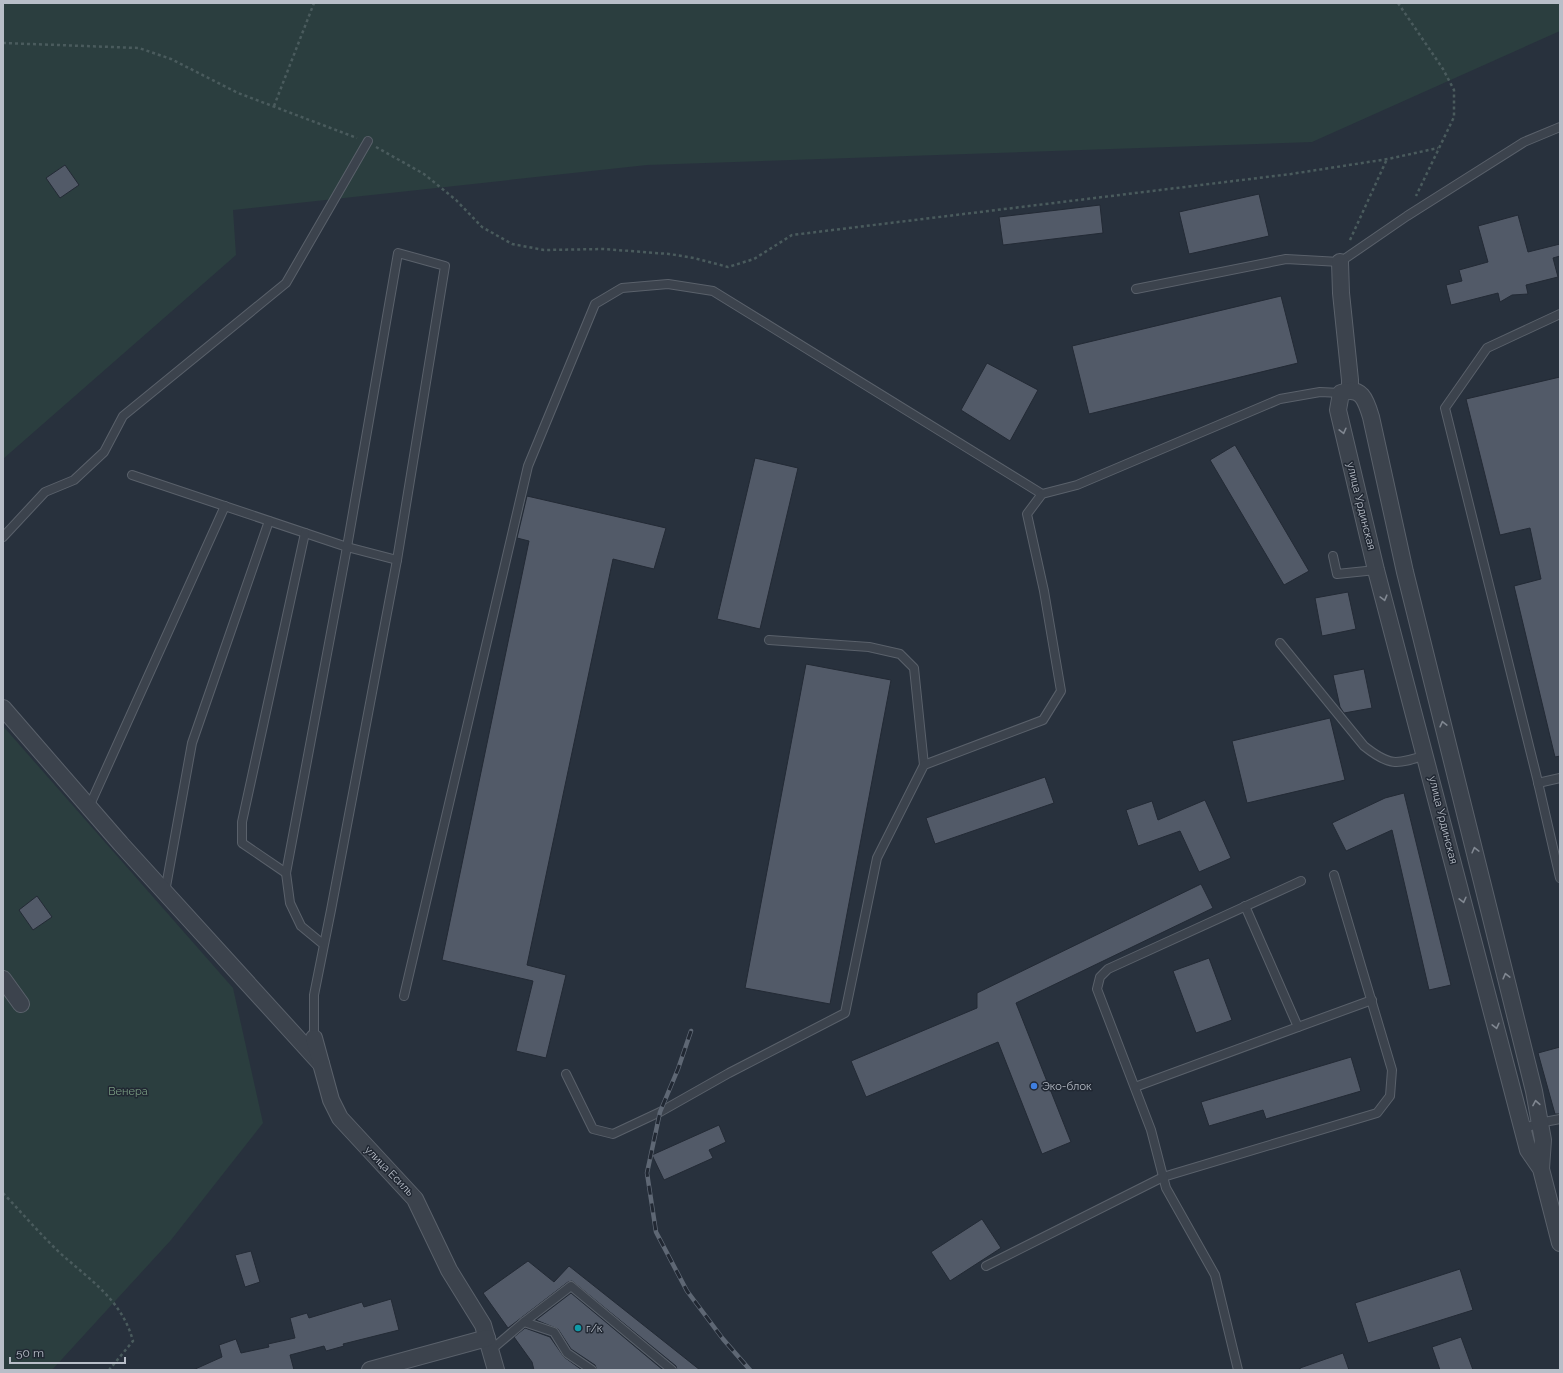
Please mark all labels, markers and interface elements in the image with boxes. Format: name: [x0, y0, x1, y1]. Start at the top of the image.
one-way arrow: [1338, 428, 1346, 434]
street label: улица Урдинская: [1344, 461, 1378, 551]
one-way arrow: [1379, 594, 1388, 601]
one-way arrow: [1440, 721, 1448, 727]
street label: улица Урдинская: [1426, 775, 1460, 865]
one-way arrow: [1471, 847, 1479, 853]
one-way arrow: [1459, 897, 1467, 903]
one-way arrow: [1502, 973, 1510, 980]
one-way arrow: [1491, 1022, 1500, 1029]
place label: Эко-блок: [1042, 1080, 1092, 1093]
marker: Эко-блок: [1029, 1081, 1039, 1091]
park label: Венера: [108, 1085, 148, 1098]
one-way arrow: [1532, 1100, 1541, 1106]
street label: улица Есиль: [362, 1143, 417, 1199]
place label: г/к: [586, 1322, 603, 1335]
marker: г/к: [573, 1323, 583, 1333]
scale bar: [10, 1339, 125, 1365]
text: 50 m: [16, 1346, 44, 1360]

